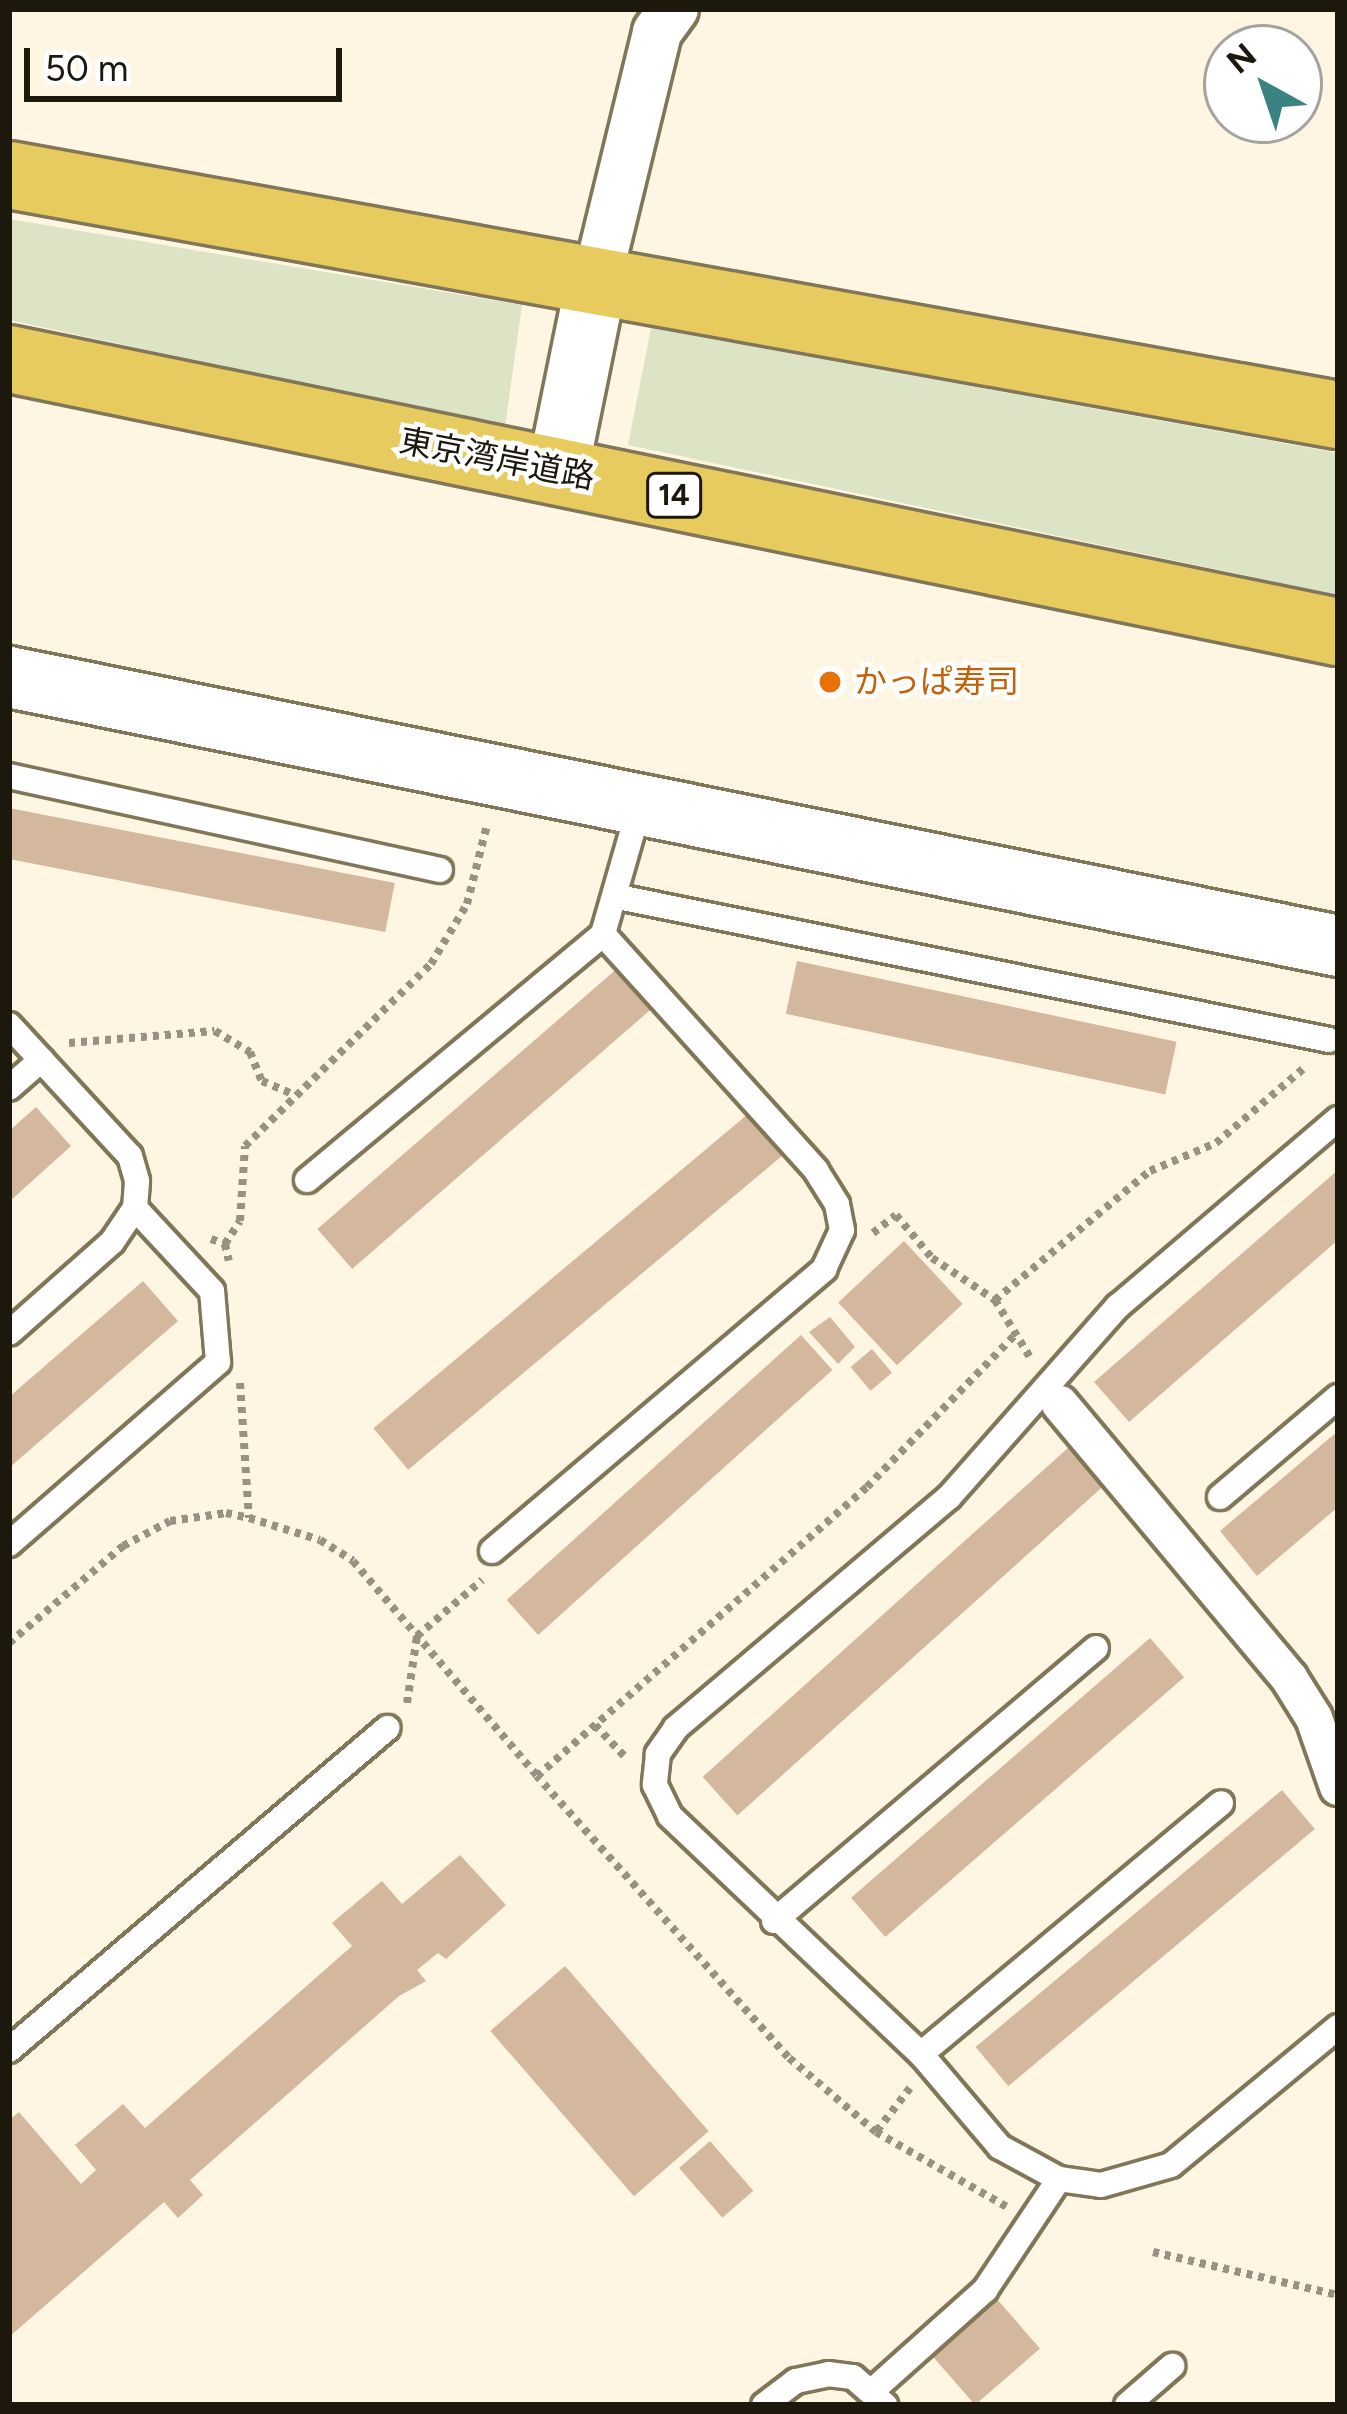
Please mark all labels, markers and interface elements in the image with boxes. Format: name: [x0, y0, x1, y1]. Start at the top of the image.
scale bar: [30, 24, 348, 98]
north arrow: [1203, 24, 1323, 144]
text: N: [1219, 35, 1264, 81]
text: 50 m: [45, 47, 128, 90]
street label: 東京湾岸道路: [396, 421, 598, 497]
road number: 14: [644, 471, 704, 519]
place label: かっぱ寿司: [854, 662, 1019, 702]
marker: かっぱ寿司: [817, 669, 843, 695]

